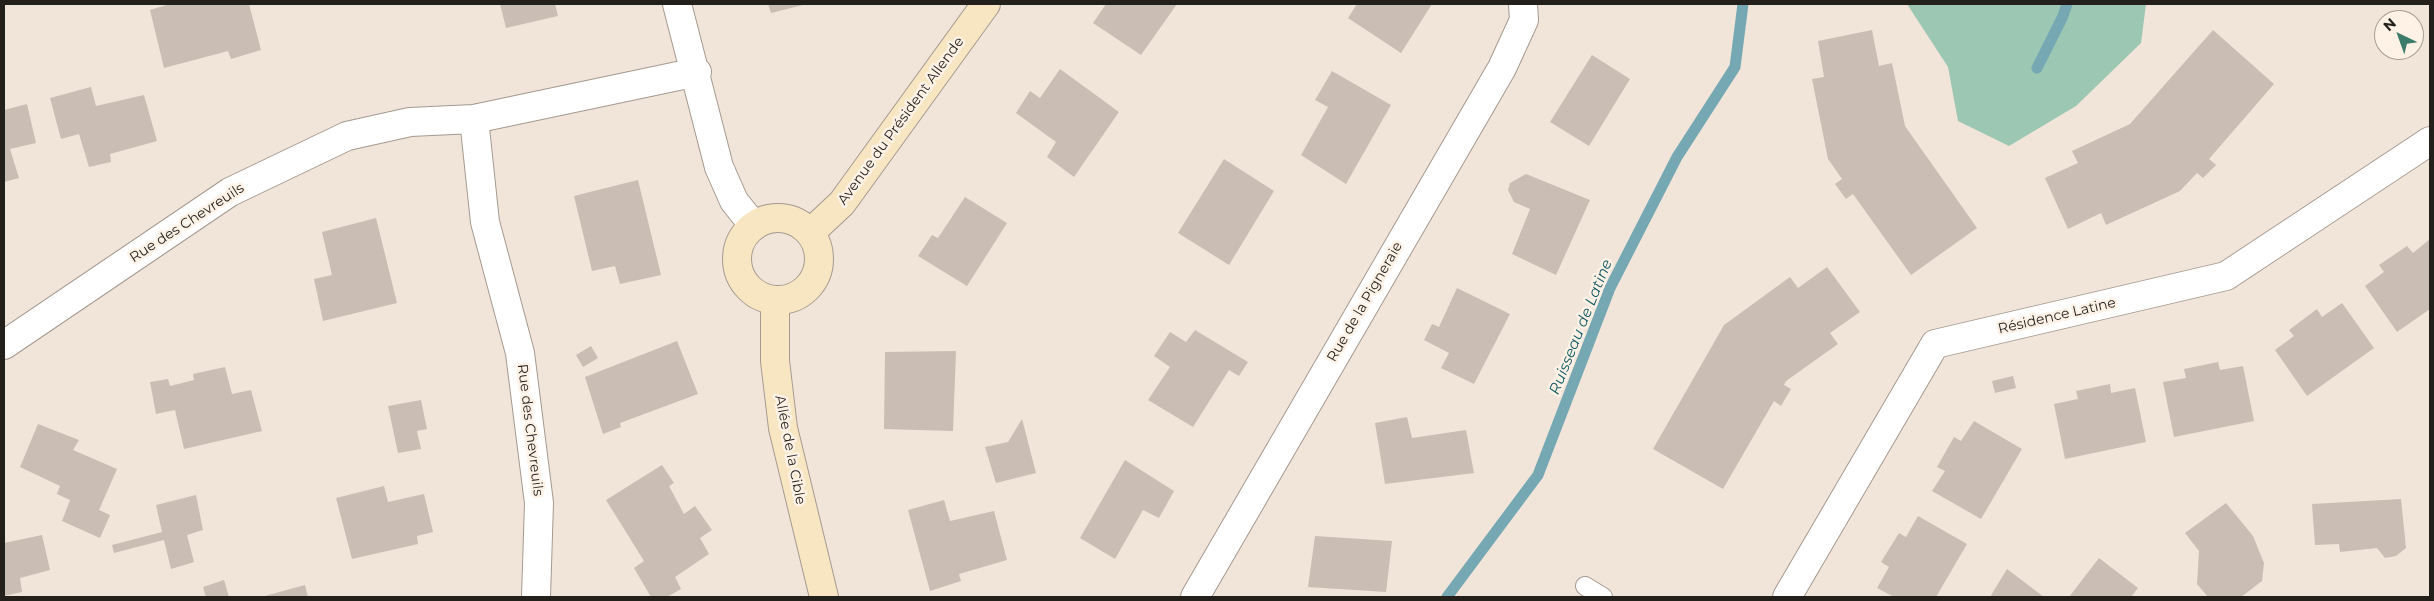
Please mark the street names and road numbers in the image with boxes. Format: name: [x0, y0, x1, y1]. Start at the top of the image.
street label: Avenue du Président Allende: [834, 34, 968, 208]
street label: Rue des Chevreuils: [127, 180, 247, 266]
street label: Rue de la Pigneraie: [1324, 239, 1406, 365]
street label: Résidence Latine: [1996, 294, 2118, 338]
street label: Rue des Chevreuils: [514, 363, 546, 497]
street label: Allée de la Cible: [771, 394, 809, 506]

